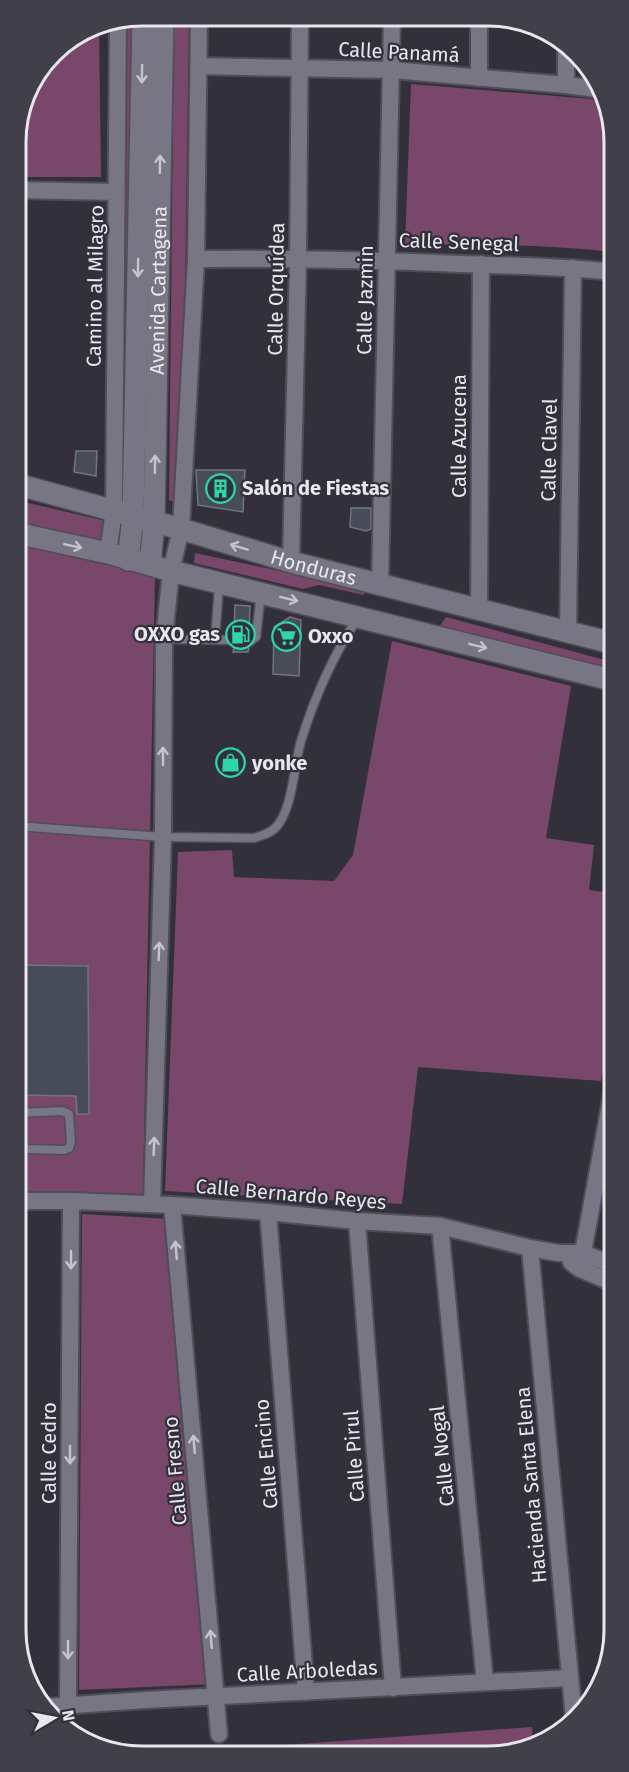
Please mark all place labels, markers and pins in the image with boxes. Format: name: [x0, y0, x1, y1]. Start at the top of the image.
building icon: Salón de Fiestas: [205, 472, 237, 504]
place label: Salón de Fiestas: [242, 476, 390, 500]
fuel station icon: OXXO gas: [225, 618, 257, 650]
supermarket icon: Oxxo: [271, 620, 303, 652]
place label: OXXO gas: [134, 622, 220, 646]
place label: Oxxo: [308, 624, 354, 648]
shop icon: yonke: [215, 747, 247, 779]
place label: yonke: [251, 751, 307, 775]

